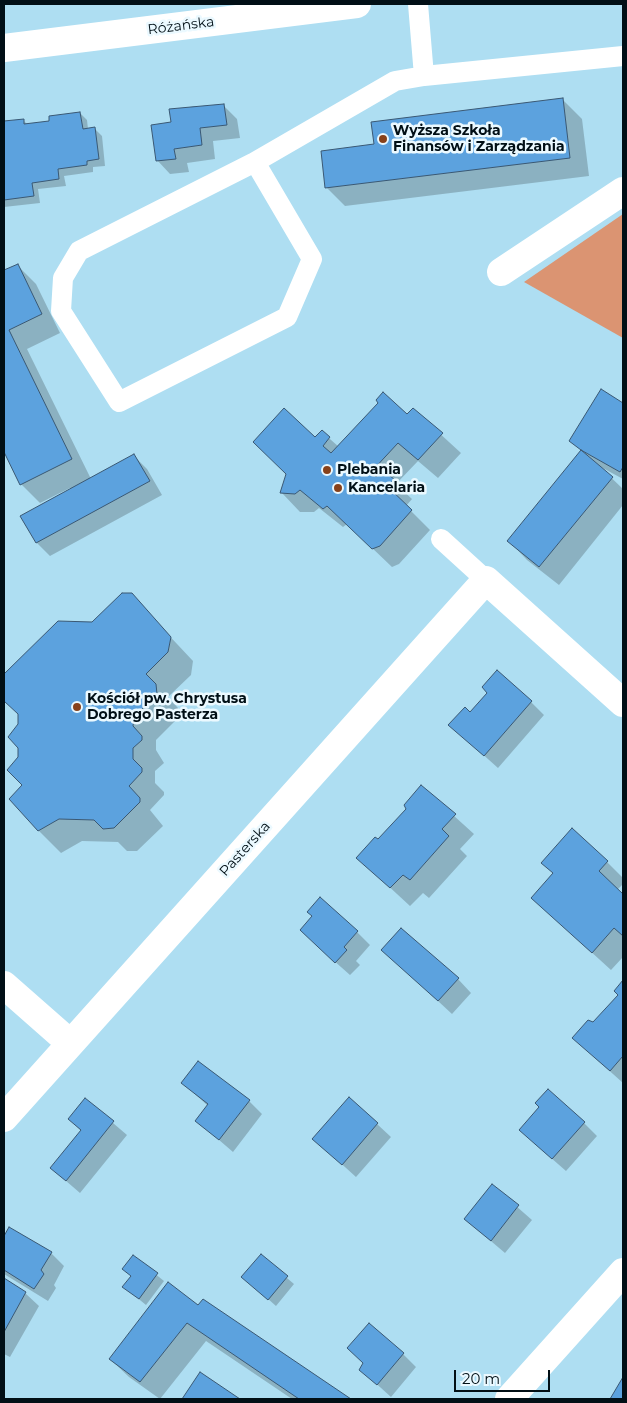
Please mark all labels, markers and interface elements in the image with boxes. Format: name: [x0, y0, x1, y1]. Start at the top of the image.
street label: Różańska: [147, 14, 215, 38]
place label: Wyższa Szkoła Finansów i Zarządzania: [393, 123, 565, 156]
marker: Wyższa Szkoła Finansów i Zarządzania: [377, 133, 389, 145]
place label: Plebania: [337, 462, 401, 478]
marker: Plebania: [321, 464, 333, 476]
place label: Kancelaria: [348, 480, 425, 496]
marker: Kancelaria: [332, 482, 344, 494]
place label: Kościół pw. Chrystusa Dobrego Pasterza: [87, 691, 247, 724]
marker: Kościół pw. Chrystusa Dobrego Pasterza: [71, 701, 83, 713]
street label: Pasterska: [216, 818, 274, 880]
scale bar: [457, 1360, 553, 1392]
text: 20 m: [462, 1369, 500, 1388]

